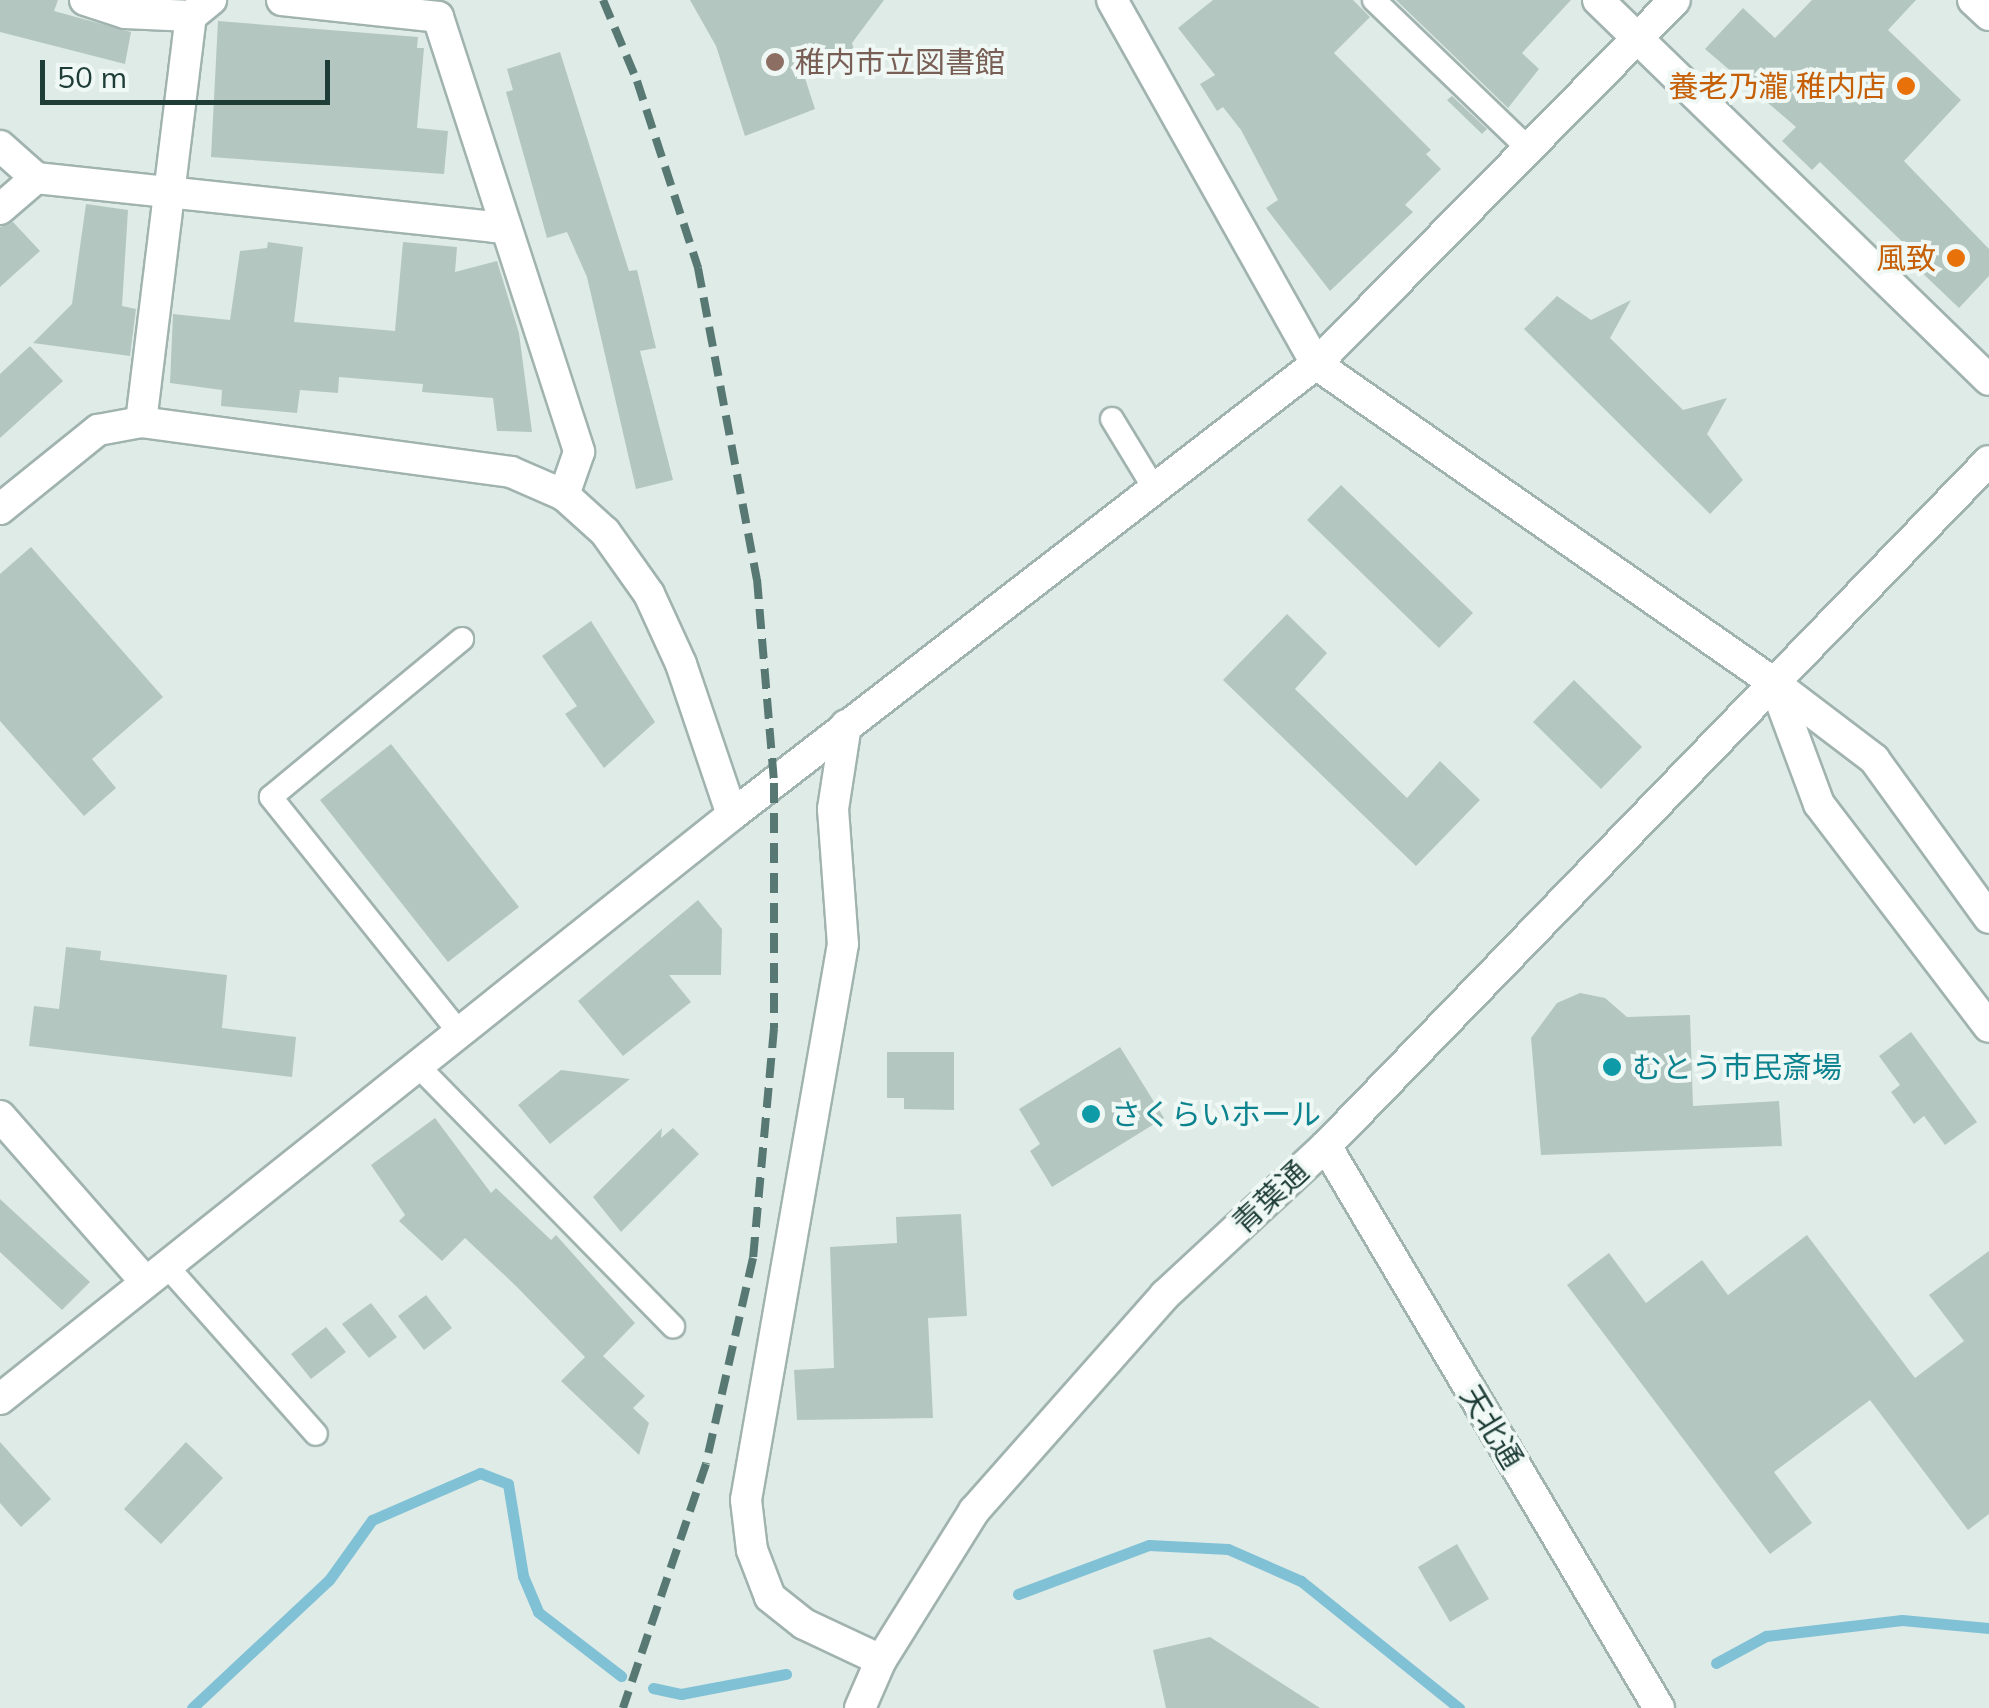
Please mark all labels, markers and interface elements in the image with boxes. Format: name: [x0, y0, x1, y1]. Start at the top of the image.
scale bar: [45, 40, 335, 102]
place label: 稚内市立図書館: [795, 44, 1005, 80]
marker: 稚内市立図書館: [764, 51, 786, 73]
text: 50 m: [57, 58, 127, 96]
place label: 養老乃瀧 稚内店: [1668, 68, 1886, 104]
marker: 養老乃瀧 稚内店: [1895, 75, 1917, 97]
place label: 風致: [1876, 240, 1936, 276]
marker: 風致: [1945, 247, 1967, 269]
place label: むとう市民斎場: [1632, 1049, 1842, 1085]
marker: むとう市民斎場: [1601, 1056, 1623, 1078]
place label: さくらいホール: [1111, 1096, 1321, 1132]
marker: さくらいホール: [1080, 1103, 1102, 1125]
street label: 青葉通: [1225, 1153, 1315, 1241]
street label: 天北通: [1453, 1379, 1531, 1475]

